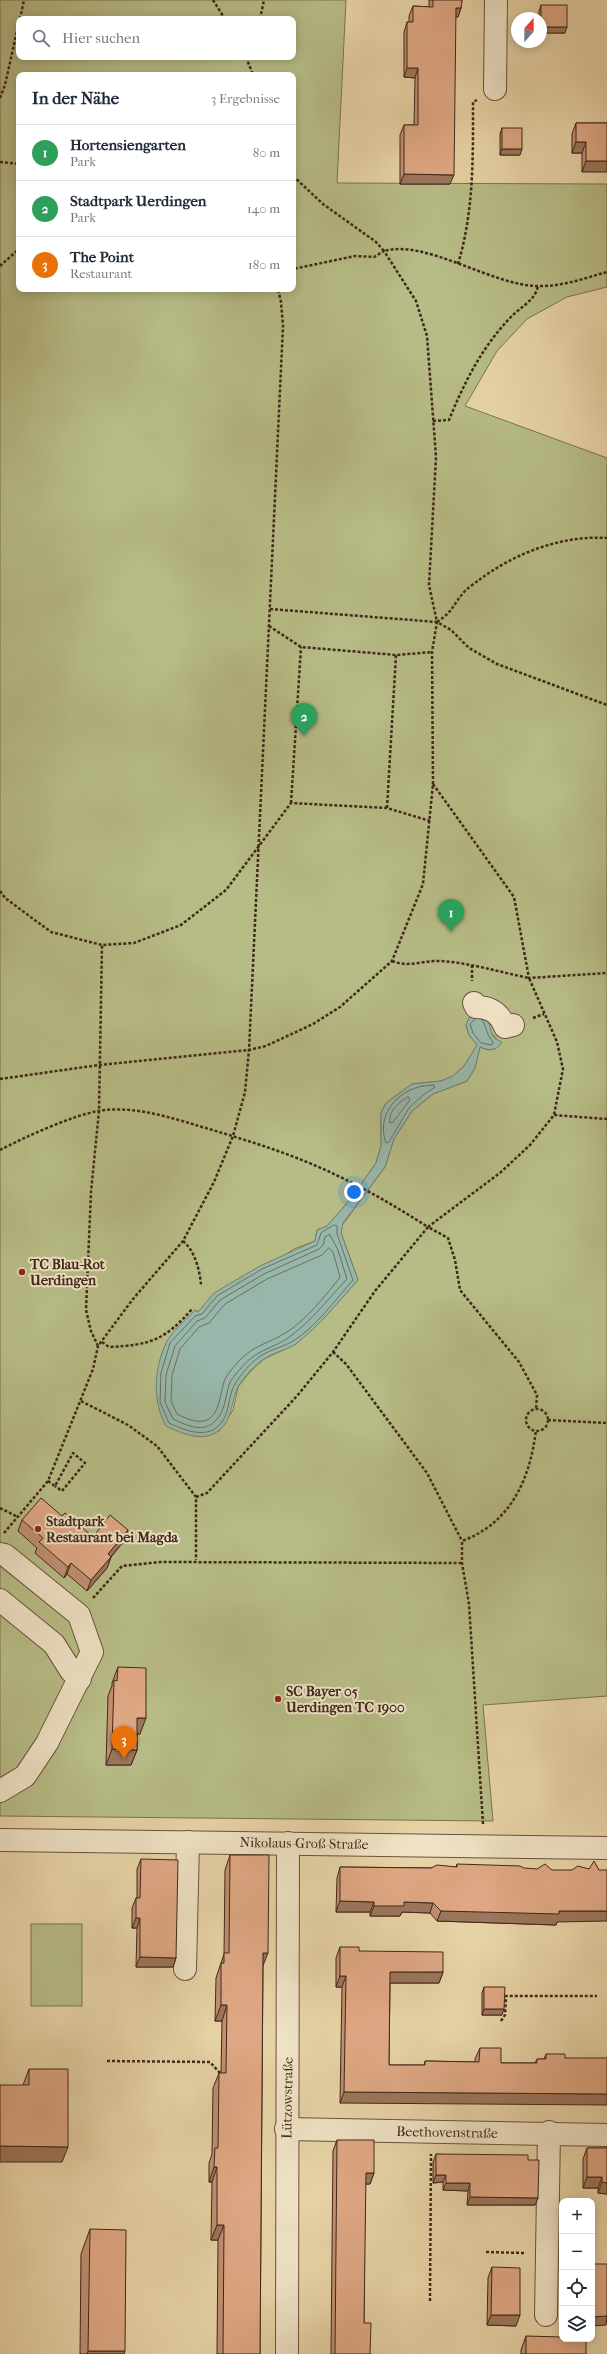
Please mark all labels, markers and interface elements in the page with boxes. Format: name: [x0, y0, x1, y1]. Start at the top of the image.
north arrow: [511, 12, 547, 48]
search box: [16, 16, 296, 60]
icon: search: [30, 27, 52, 49]
text: Hier suchen: [62, 29, 140, 47]
text: In der Nähe: [32, 88, 119, 108]
text: 3 Ergebnisse: [211, 91, 280, 106]
text: Hortensiengarten: [70, 136, 186, 154]
text: 1: [43, 145, 47, 160]
text: 80 m: [253, 145, 280, 160]
text: Park: [70, 154, 96, 169]
text: Stadtpark Uerdingen: [70, 192, 207, 210]
text: 2: [42, 201, 48, 216]
text: 140 m: [247, 201, 280, 216]
text: Park: [70, 210, 96, 225]
text: The Point: [70, 248, 134, 266]
text: 3: [42, 257, 48, 272]
text: 180 m: [248, 257, 280, 272]
text: Restaurant: [70, 266, 132, 281]
pin: 2: [291, 703, 317, 736]
pin: 1: [438, 899, 464, 932]
your location: [344, 1182, 364, 1202]
place label: TC Blau-Rot Uerdingen: [29, 1256, 106, 1289]
marker: TC Blau-Rot Uerdingen: [17, 1267, 27, 1277]
place label: Stadtpark Restaurant bei Magda: [46, 1513, 179, 1546]
marker: Stadtpark Restaurant bei Magda: [33, 1524, 43, 1534]
place label: SC Bayer 05 Uerdingen TC 1900: [285, 1683, 405, 1716]
marker: SC Bayer 05 Uerdingen TC 1900: [273, 1694, 283, 1704]
pin: 3: [111, 1726, 137, 1759]
street label: Nikolaus-Groß-Straße: [239, 1834, 369, 1853]
street label: Lützowstraße: [278, 2057, 297, 2139]
street label: Beethovenstraße: [396, 2123, 498, 2142]
map controls: [559, 2198, 595, 2342]
button: +: [559, 2198, 595, 2234]
button: −: [559, 2234, 595, 2270]
button: locate: [559, 2270, 595, 2306]
button: layers: [559, 2306, 595, 2342]

